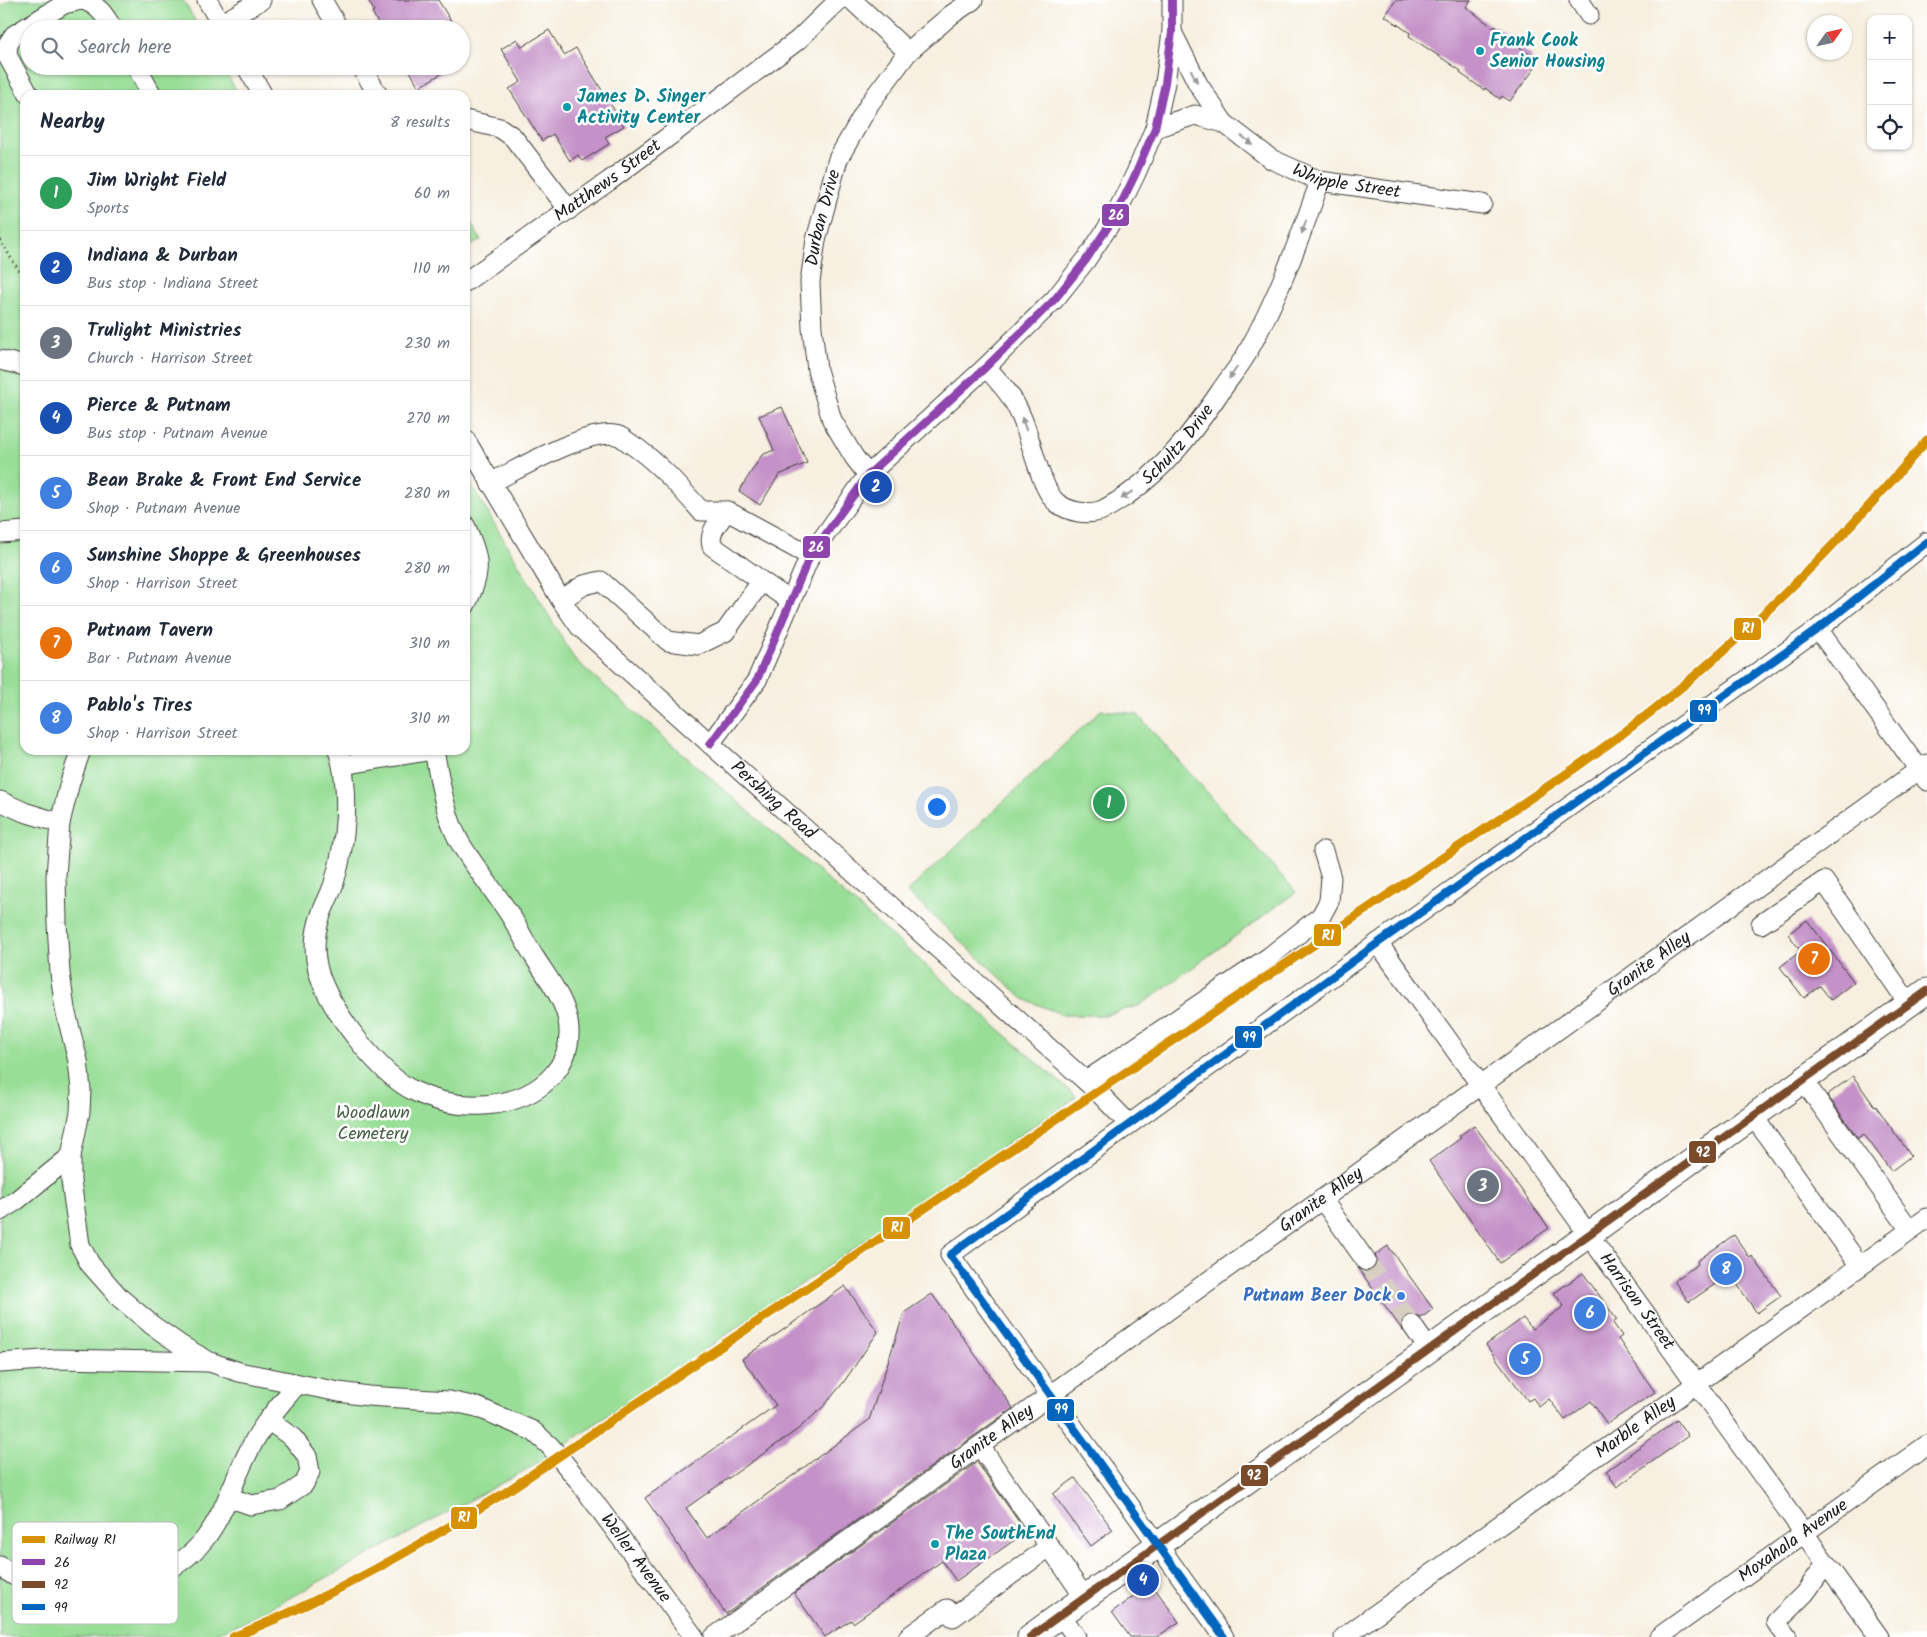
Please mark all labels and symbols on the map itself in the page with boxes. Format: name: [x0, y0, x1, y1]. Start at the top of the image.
north arrow: [1807, 15, 1852, 60]
place label: Frank Cook Senior Housing: [1490, 27, 1605, 77]
marker: Frank Cook Senior Housing: [1474, 45, 1486, 57]
one-way arrow: [1190, 69, 1198, 83]
place label: James D. Singer Activity Center: [577, 83, 707, 133]
marker: James D. Singer Activity Center: [561, 101, 573, 113]
street label: Matthews Street: [548, 131, 669, 230]
one-way arrow: [1240, 135, 1253, 146]
street label: Whipple Street: [1287, 156, 1404, 207]
street label: Durban Drive: [798, 166, 849, 268]
line badge: 26: [1101, 203, 1130, 227]
text: 26: [1108, 205, 1124, 227]
one-way arrow: [1300, 220, 1307, 235]
one-way arrow: [1228, 366, 1238, 380]
street label: Schultz Drive: [1135, 398, 1222, 493]
one-way arrow: [1020, 417, 1028, 432]
pin: 2: [860, 468, 892, 506]
one-way arrow: [1120, 490, 1134, 500]
line badge: 26: [802, 535, 831, 559]
text: 26: [808, 537, 824, 559]
line badge: R1: [1733, 617, 1762, 641]
text: R1: [1742, 618, 1755, 640]
line badge: 99: [1689, 699, 1718, 723]
text: 99: [1697, 700, 1711, 722]
street label: Pershing Road: [724, 754, 823, 848]
pin: 1: [1093, 784, 1125, 822]
your location: [924, 794, 950, 820]
line badge: R1: [1313, 923, 1342, 947]
street label: Granite Alley: [1601, 923, 1698, 1004]
text: R1: [1322, 925, 1335, 947]
pin: 7: [1798, 940, 1830, 978]
line badge: 99: [1234, 1025, 1263, 1049]
text: 99: [1242, 1027, 1256, 1049]
park label: Woodlawn Cemetery: [336, 1099, 410, 1149]
line badge: 92: [1688, 1140, 1717, 1164]
text: 92: [1695, 1142, 1711, 1164]
street label: Granite Alley: [1273, 1159, 1370, 1240]
pin: 3: [1467, 1167, 1499, 1205]
line badge: R1: [882, 1216, 911, 1240]
text: R1: [891, 1217, 904, 1239]
street label: Harrison Street: [1591, 1246, 1683, 1357]
pin: 8: [1710, 1250, 1742, 1288]
place label: Putnam Beer Dock: [1243, 1282, 1392, 1311]
marker: Putnam Beer Dock: [1395, 1290, 1407, 1302]
pin: 6: [1574, 1294, 1606, 1332]
pin: 5: [1509, 1340, 1541, 1378]
street label: Marble Alley: [1589, 1388, 1683, 1467]
street label: Granite Alley: [943, 1397, 1040, 1478]
line badge: 99: [1046, 1398, 1075, 1422]
text: 99: [1054, 1399, 1068, 1421]
line badge: 92: [1240, 1464, 1269, 1487]
text: 92: [1246, 1465, 1262, 1487]
street label: Moxahala Avenue: [1732, 1491, 1854, 1590]
line badge: R1: [450, 1506, 478, 1530]
text: R1: [458, 1507, 471, 1529]
street label: Weller Avenue: [593, 1507, 679, 1609]
place label: The SouthEnd Plaza: [945, 1520, 1056, 1570]
legend: [12, 1522, 178, 1624]
text: Railway R1: [54, 1529, 116, 1551]
marker: The SouthEnd Plaza: [929, 1538, 941, 1550]
text: 26: [54, 1552, 70, 1574]
pin: 4: [1127, 1561, 1159, 1599]
text: 92: [54, 1574, 69, 1596]
text: 99: [54, 1597, 68, 1619]

